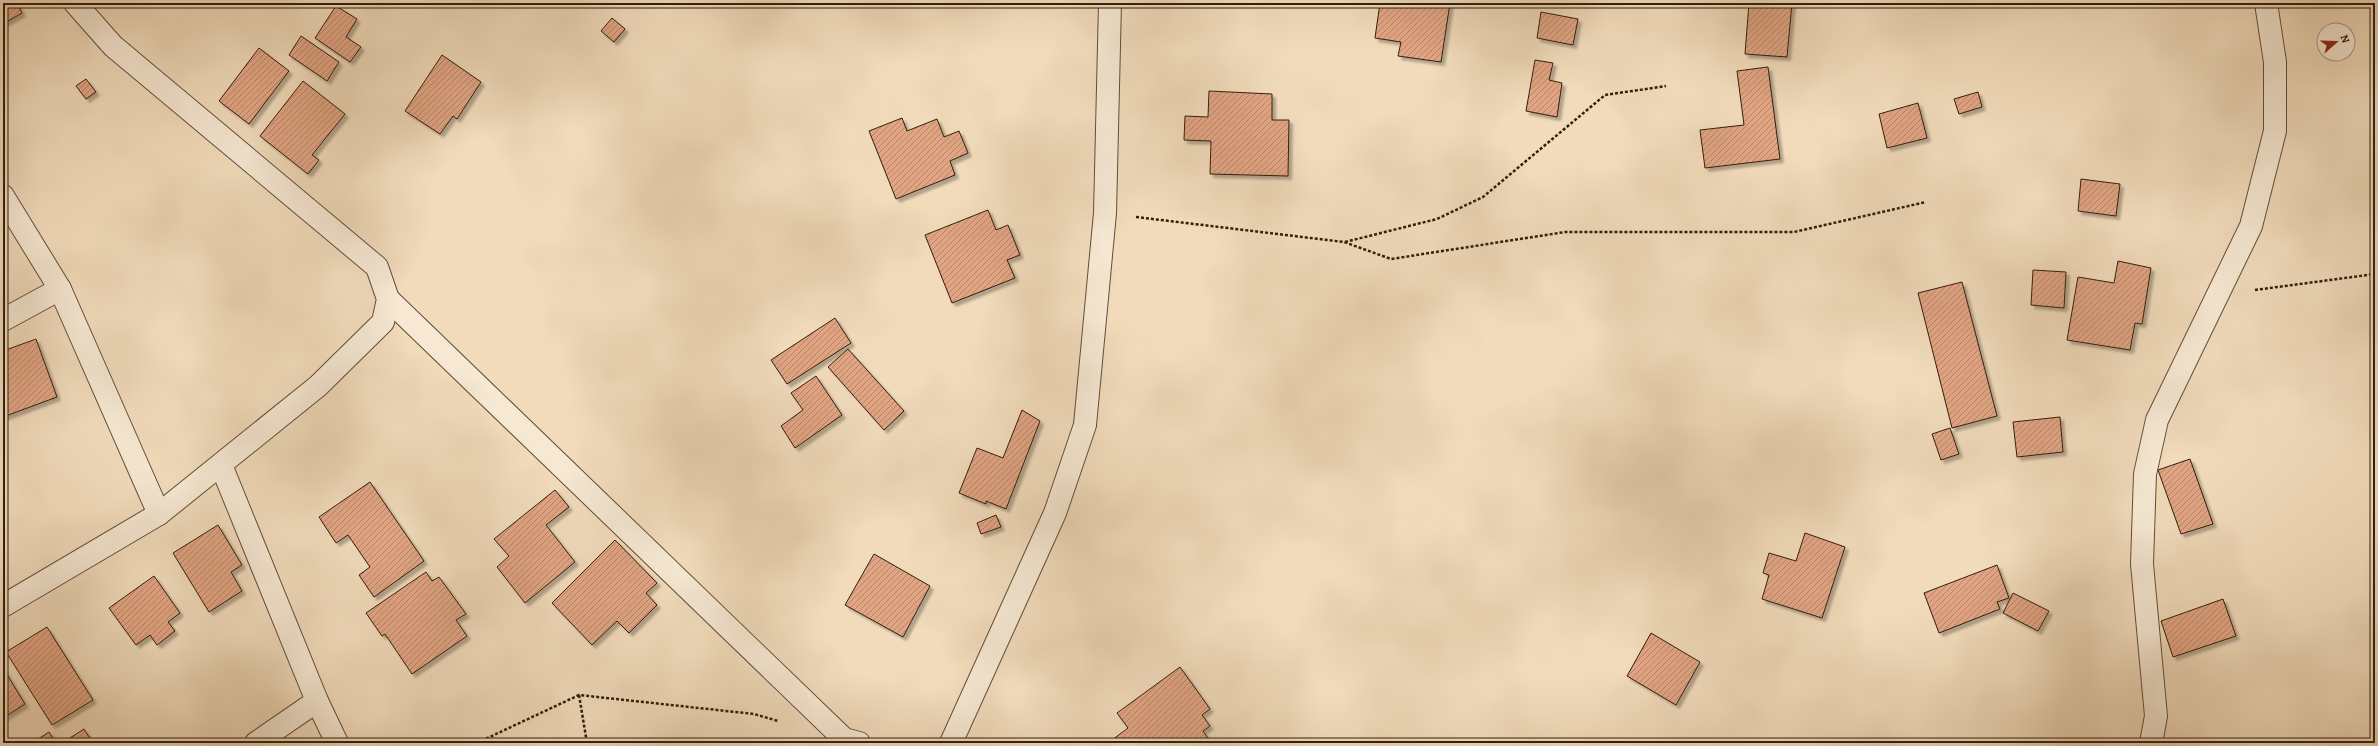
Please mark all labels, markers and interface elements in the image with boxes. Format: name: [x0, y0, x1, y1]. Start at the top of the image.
north arrow: [2316, 22, 2356, 62]
text: N: [2337, 32, 2353, 45]

